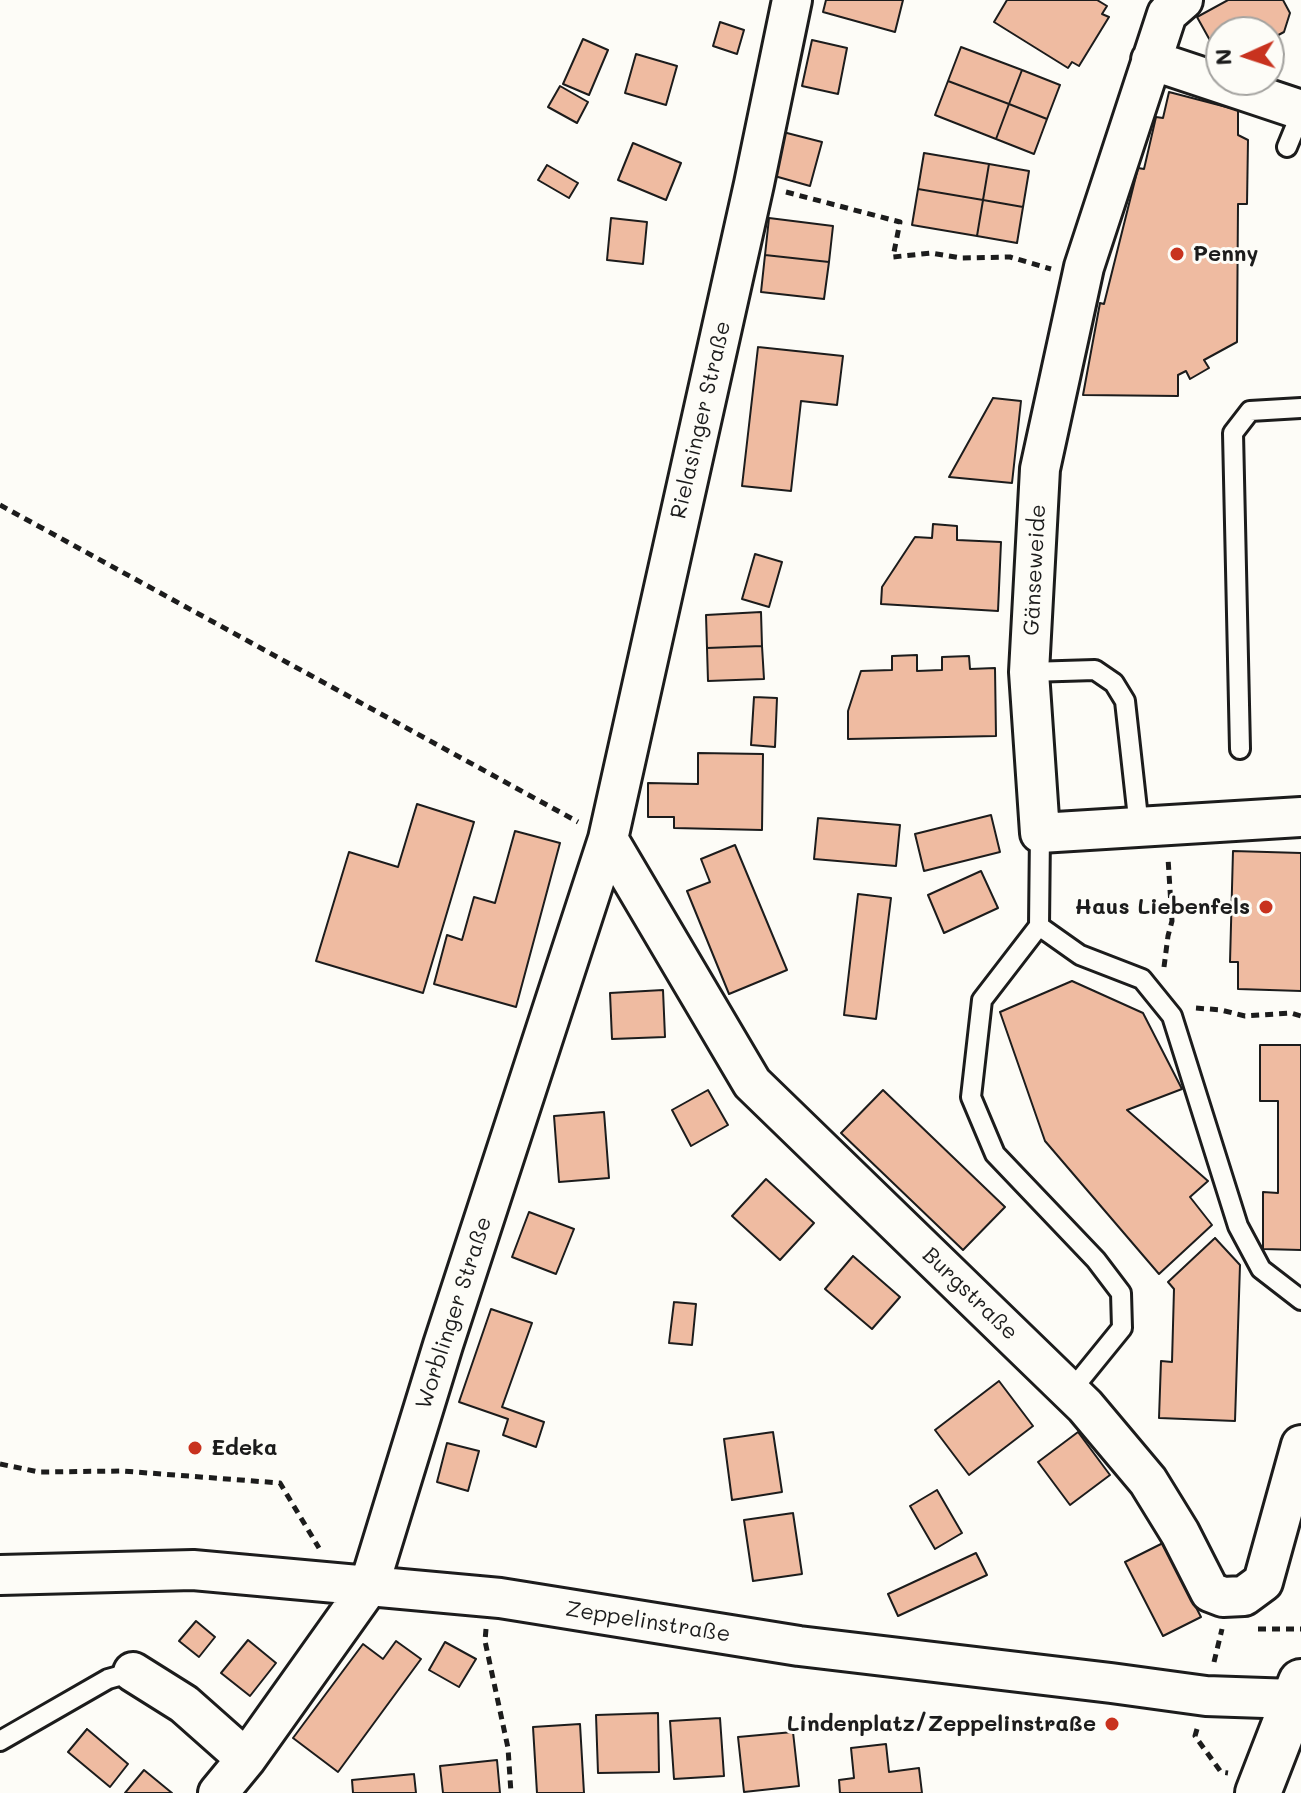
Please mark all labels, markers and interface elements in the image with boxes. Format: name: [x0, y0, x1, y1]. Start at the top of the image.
north arrow: [1205, 16, 1285, 96]
text: N: [1208, 48, 1237, 66]
place label: Penny: [1193, 241, 1258, 267]
marker: Penny: [1168, 245, 1186, 263]
street label: Rielasinger Straße: [665, 319, 737, 521]
street label: Gänseweide: [1018, 504, 1052, 636]
place label: Haus Liebenfels: [1075, 894, 1250, 920]
marker: Haus Liebenfels: [1257, 898, 1275, 916]
street label: Worblinger Straße: [410, 1213, 498, 1413]
street label: Burgstraße: [917, 1242, 1023, 1346]
place label: Edeka: [211, 1435, 277, 1461]
marker: Edeka: [186, 1439, 204, 1457]
street label: Zeppelinstraße: [564, 1596, 732, 1648]
place label: Lindenplatz/Zeppelinstraße: [787, 1711, 1096, 1737]
marker: Lindenplatz/Zeppelinstraße: [1103, 1715, 1121, 1733]

